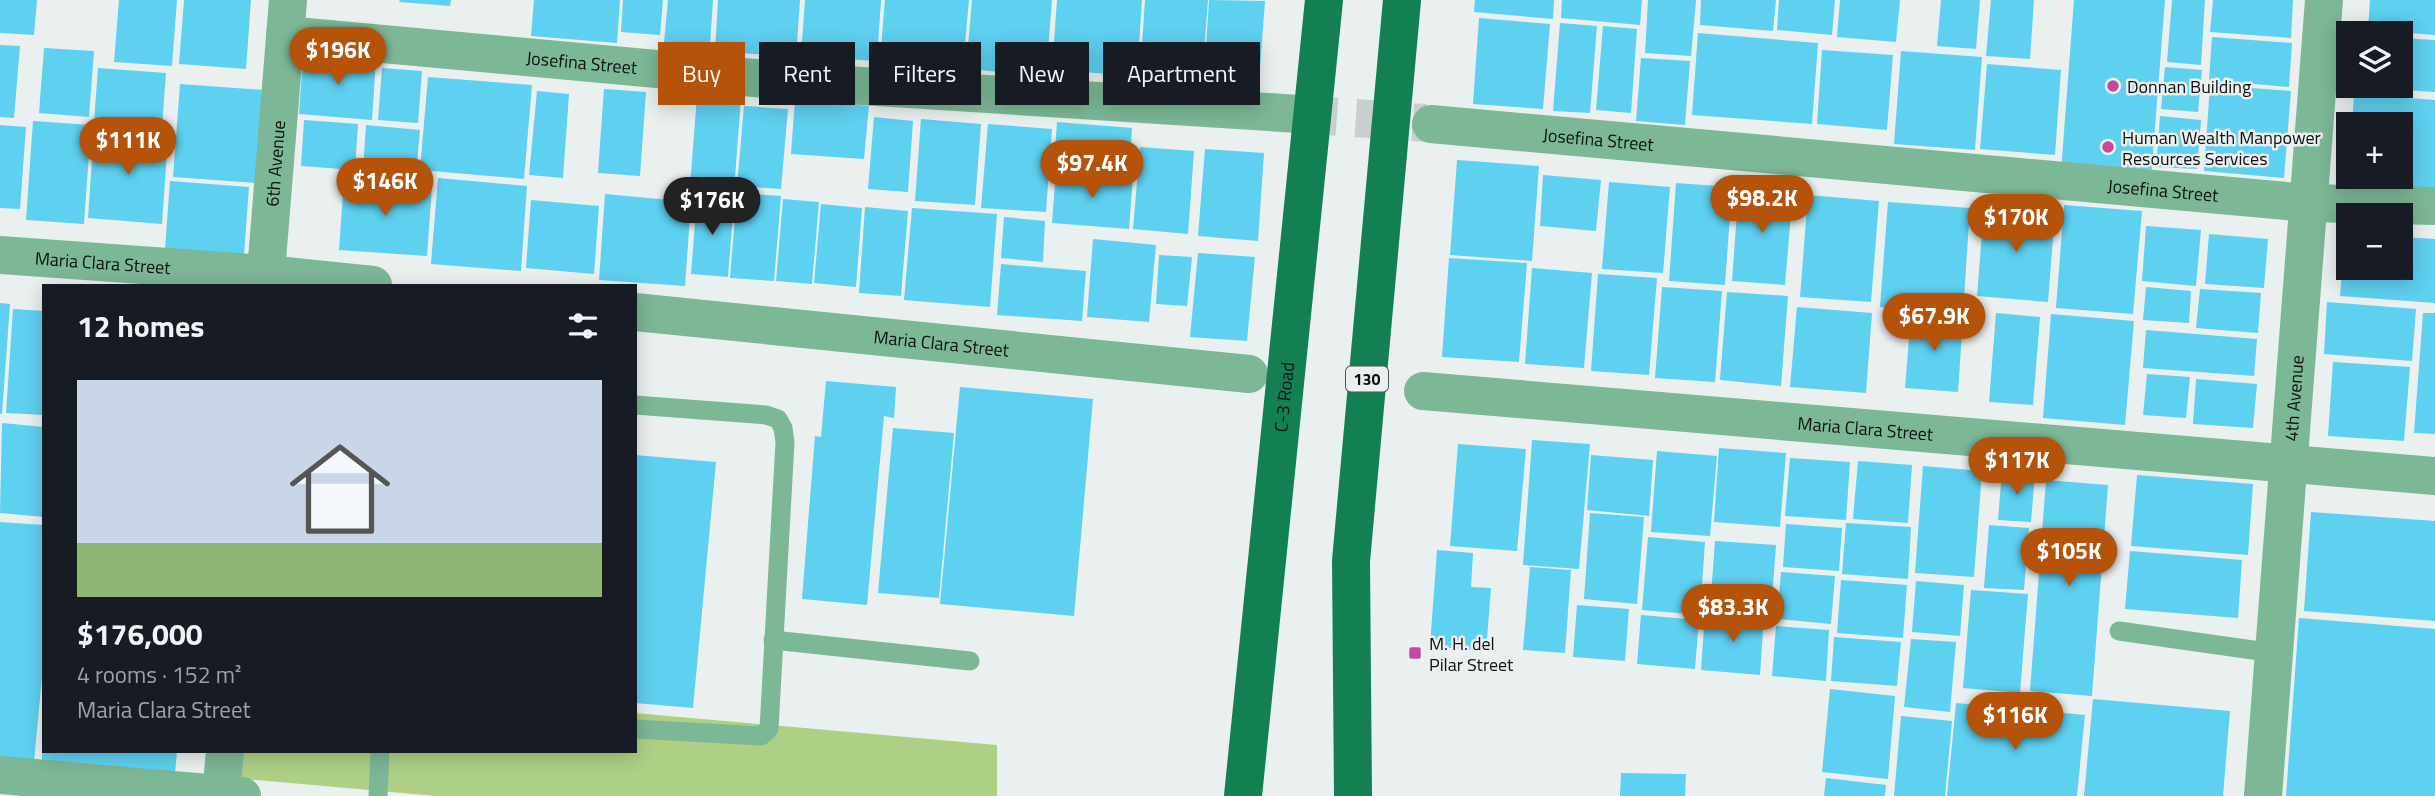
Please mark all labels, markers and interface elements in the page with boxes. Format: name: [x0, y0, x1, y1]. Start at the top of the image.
map controls: [2336, 21, 2413, 280]
button: layers: [2336, 21, 2413, 98]
pin: $196K: [289, 28, 387, 87]
text: $196K: [305, 32, 371, 67]
chip: Buy: [658, 42, 745, 105]
chip: Rent: [759, 42, 855, 105]
chip: Filters: [869, 42, 981, 105]
chip: New: [995, 42, 1089, 105]
chip: Apartment: [1103, 42, 1260, 105]
street label: Josefina Street: [525, 44, 639, 81]
place label: Donnan Building: [2127, 73, 2251, 100]
marker: Donnan Building: [2105, 78, 2121, 94]
button: +: [2336, 112, 2413, 189]
pin: $111K: [79, 118, 177, 177]
street label: 6th Avenue: [258, 119, 292, 208]
street label: Josefina Street: [1542, 121, 1656, 158]
text: $111K: [95, 122, 161, 157]
place label: Human Wealth Manpower Resources Services: [2122, 124, 2321, 172]
marker: Human Wealth Manpower Resources Services: [2100, 139, 2116, 155]
pin: $97.4K: [1035, 140, 1149, 200]
text: $97.4K: [1056, 145, 1128, 180]
pin: $146K: [336, 158, 434, 218]
text: $146K: [352, 163, 418, 198]
street label: Josefina Street: [2106, 172, 2220, 208]
pin: $98.2K: [1705, 176, 1819, 235]
pin: $176K: [663, 177, 761, 237]
text: $98.2K: [1726, 180, 1798, 215]
text: $176K: [679, 182, 745, 217]
pin: $170K: [1967, 194, 2065, 254]
text: $170K: [1983, 199, 2049, 234]
button: −: [2336, 203, 2413, 280]
street label: Maria Clara Street: [34, 244, 172, 281]
pin: $67.9K: [1877, 294, 1991, 353]
text: $67.9K: [1898, 298, 1970, 333]
text: 12 homes: [77, 303, 204, 349]
icon: filters: [564, 307, 602, 345]
street label: Maria Clara Street: [872, 323, 1011, 363]
street label: 4th Avenue: [2277, 354, 2310, 442]
street label: C-3 Road: [1267, 361, 1301, 433]
road number: 130: [1346, 366, 1388, 392]
street label: Maria Clara Street: [1797, 409, 1935, 447]
icon: home: [277, 426, 403, 552]
pin: $117K: [1968, 438, 2066, 497]
text: $117K: [1984, 442, 2050, 477]
pin: $105K: [2020, 528, 2118, 588]
text: $105K: [2036, 533, 2102, 568]
pin: $83.3K: [1676, 584, 1790, 644]
text: $83.3K: [1697, 589, 1769, 624]
text: $176,000: [77, 611, 203, 657]
place label: M. H. del Pilar Street: [1429, 630, 1514, 678]
marker: M. H. del Pilar Street: [1407, 645, 1423, 661]
text: 4 rooms · 152 m²: [77, 657, 241, 692]
text: Maria Clara Street: [77, 692, 251, 727]
pin: $116K: [1966, 692, 2064, 752]
text: $116K: [1982, 697, 2048, 732]

